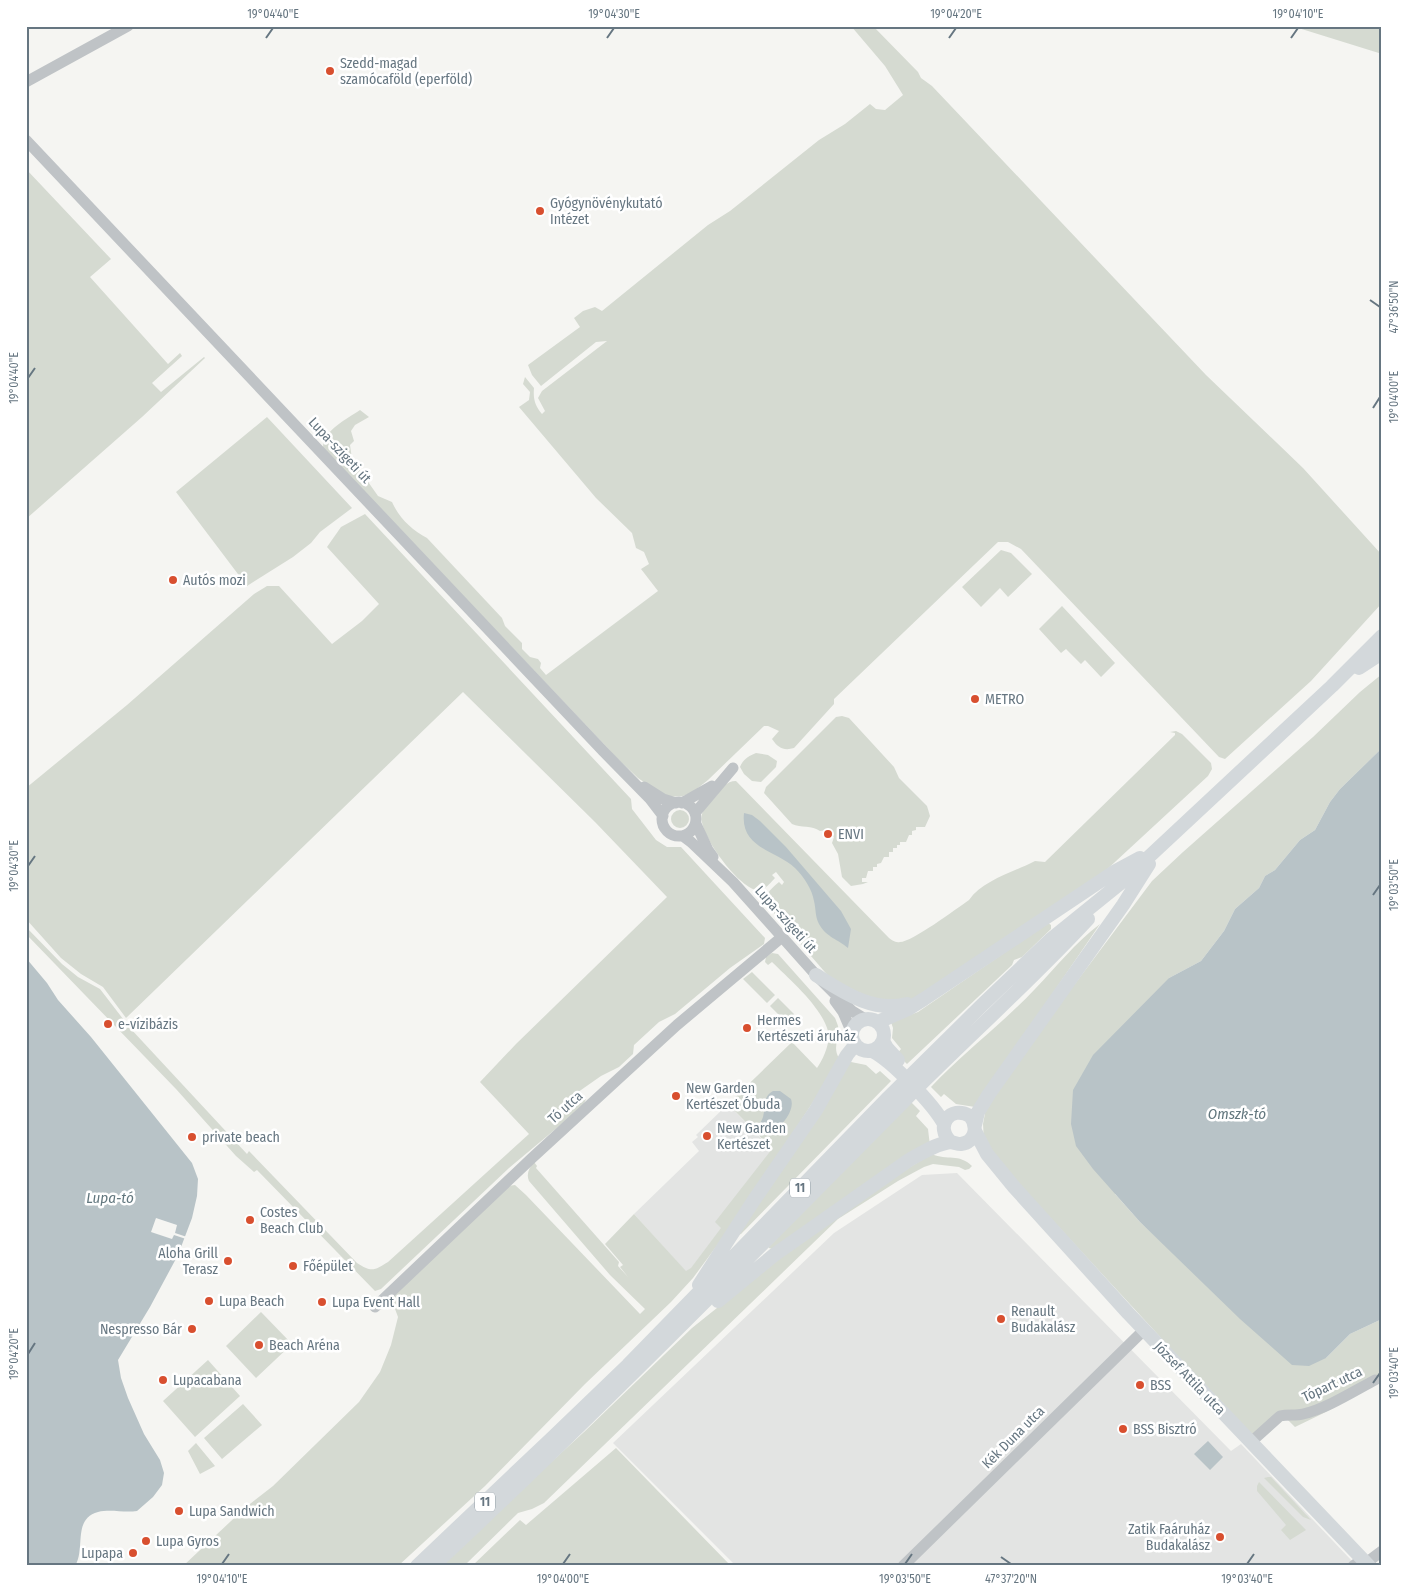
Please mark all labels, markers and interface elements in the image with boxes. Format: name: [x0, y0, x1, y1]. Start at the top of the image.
text: 19°04'40"E: [247, 7, 299, 21]
text: 19°04'30"E: [588, 7, 640, 21]
text: 19°04'20"E: [930, 7, 982, 21]
text: 19°04'10"E: [1272, 7, 1324, 21]
place label: Szedd-magad szamócaföld (eperföld): [340, 55, 472, 88]
marker: Szedd-magad szamócaföld (eperföld): [324, 65, 336, 77]
place label: Gyógynövénykutató Intézet: [550, 195, 663, 228]
marker: Gyógynövénykutató Intézet: [534, 205, 546, 217]
text: 47°36'50"N: [1387, 280, 1401, 334]
text: 19°04'40"E: [7, 352, 21, 404]
text: 19°04'00"E: [1387, 370, 1401, 423]
street label: Lupa-szigeti út: [305, 414, 375, 487]
place label: Autós mozi: [183, 572, 246, 589]
marker: Autós mozi: [167, 574, 179, 586]
place label: METRO: [985, 691, 1025, 708]
marker: METRO: [969, 693, 981, 705]
place label: ENVI: [838, 826, 864, 843]
marker: ENVI: [822, 828, 834, 840]
text: 19°04'30"E: [7, 840, 21, 892]
text: 19°03'50"E: [1387, 859, 1401, 911]
street label: Lupa-szigeti út: [751, 882, 820, 957]
place label: Hermes Kertészeti áruház: [757, 1012, 856, 1045]
place label: e-vízibázis: [118, 1016, 178, 1033]
marker: e-vízibázis: [102, 1018, 114, 1030]
marker: Hermes Kertészeti áruház: [741, 1022, 753, 1034]
place label: New Garden Kertészet Óbuda: [686, 1080, 781, 1113]
street label: Tó utca: [544, 1087, 586, 1127]
marker: New Garden Kertészet Óbuda: [670, 1090, 682, 1102]
water label: Omszk-tó: [1208, 1105, 1266, 1123]
place label: New Garden Kertészet: [717, 1120, 786, 1153]
place label: private beach: [202, 1129, 280, 1146]
marker: New Garden Kertészet: [701, 1130, 713, 1142]
marker: private beach: [186, 1131, 198, 1143]
road number: 11: [790, 1178, 810, 1198]
water label: Lupa-tó: [86, 1189, 134, 1207]
place label: Costes Beach Club: [260, 1204, 323, 1237]
marker: Costes Beach Club: [244, 1214, 256, 1226]
place label: Aloha Grill Terasz: [158, 1245, 218, 1278]
marker: Aloha Grill Terasz: [222, 1255, 234, 1267]
place label: Főépület: [303, 1258, 353, 1275]
marker: Főépület: [287, 1260, 299, 1272]
place label: Lupa Beach: [219, 1293, 284, 1310]
place label: Lupa Event Hall: [332, 1294, 420, 1311]
marker: Lupa Beach: [203, 1295, 215, 1307]
marker: Lupa Event Hall: [316, 1296, 328, 1308]
place label: Renault Budakalász: [1011, 1303, 1076, 1336]
marker: Renault Budakalász: [995, 1313, 1007, 1325]
place label: Nespresso Bár: [100, 1321, 182, 1338]
marker: Nespresso Bár: [186, 1323, 198, 1335]
text: 19°04'20"E: [7, 1328, 21, 1380]
place label: Beach Aréna: [269, 1337, 340, 1354]
street label: József Attila utca: [1150, 1338, 1229, 1419]
marker: Beach Aréna: [253, 1339, 265, 1351]
text: 19°03'40"E: [1387, 1347, 1401, 1399]
street label: Tópart utca: [1299, 1363, 1365, 1406]
place label: Lupacabana: [173, 1372, 242, 1389]
marker: Lupacabana: [157, 1374, 169, 1386]
place label: BSS: [1150, 1377, 1171, 1394]
marker: BSS: [1134, 1379, 1146, 1391]
street label: Kék Duna utca: [979, 1402, 1048, 1472]
place label: BSS Bisztró: [1133, 1421, 1197, 1438]
marker: BSS Bisztró: [1117, 1423, 1129, 1435]
road number: 11: [475, 1492, 495, 1511]
place label: Lupa Sandwich: [189, 1503, 275, 1520]
marker: Lupa Sandwich: [173, 1505, 185, 1517]
place label: Zatik Faáruház Budakalász: [1128, 1521, 1210, 1554]
marker: Zatik Faáruház Budakalász: [1214, 1531, 1226, 1543]
place label: Lupa Gyros: [156, 1533, 219, 1550]
marker: Lupa Gyros: [140, 1535, 152, 1547]
place label: Lupapa: [81, 1545, 123, 1562]
marker: Lupapa: [127, 1547, 139, 1559]
text: 19°04'10"E: [196, 1572, 248, 1586]
text: 19°04'00"E: [537, 1572, 590, 1586]
text: 19°03'50"E: [879, 1572, 931, 1586]
text: 47°37'20"N: [985, 1572, 1037, 1586]
text: 19°03'40"E: [1221, 1572, 1273, 1586]

